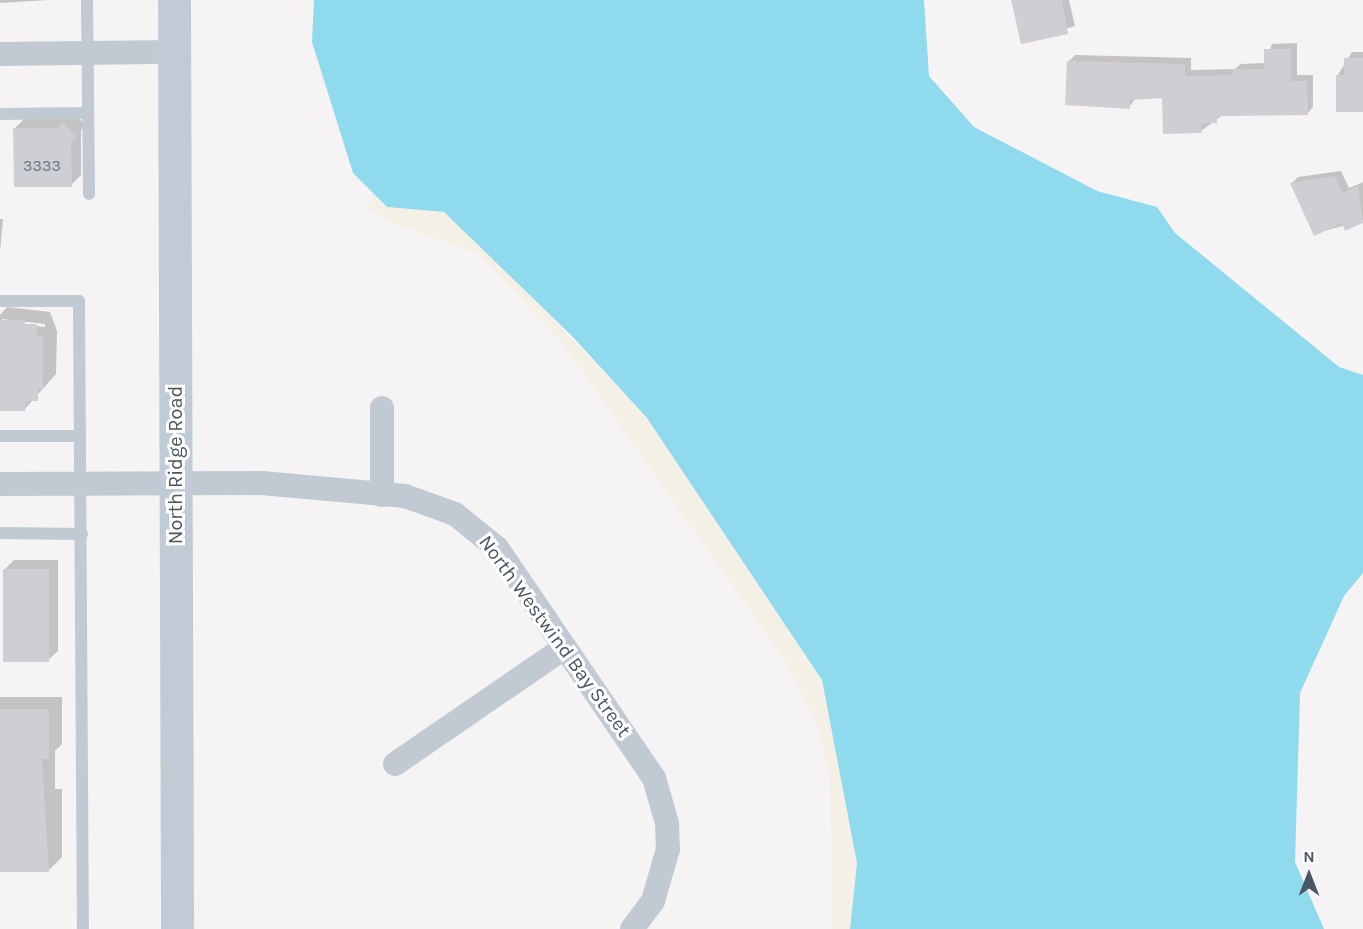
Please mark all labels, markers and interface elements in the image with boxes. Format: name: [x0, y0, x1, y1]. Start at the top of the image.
house number: 3333: [23, 156, 61, 176]
street label: North Ridge Road: [163, 386, 187, 544]
street label: North Westwind Bay Street: [474, 531, 636, 741]
north arrow: [1279, 845, 1339, 905]
text: N: [1303, 847, 1315, 866]

